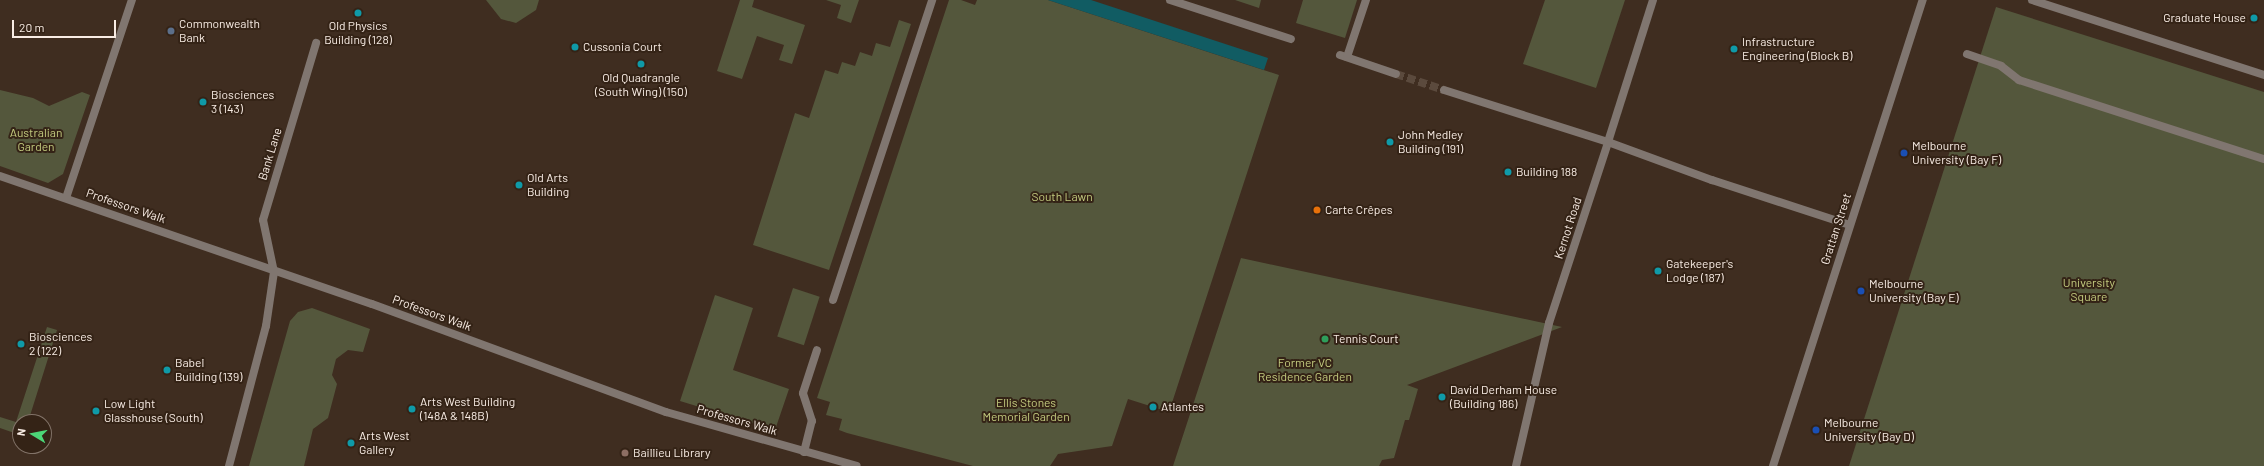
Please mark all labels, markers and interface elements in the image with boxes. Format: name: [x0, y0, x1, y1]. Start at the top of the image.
marker: Old Physics Building (128): [353, 8, 363, 18]
place label: Graduate House: [2163, 11, 2246, 25]
scale bar: [14, 12, 118, 38]
marker: Graduate House: [2249, 13, 2259, 23]
place label: Commonwealth Bank: [179, 17, 260, 45]
place label: Old Physics Building (128): [324, 19, 392, 47]
text: 20 m: [19, 20, 45, 34]
marker: Commonwealth Bank: [166, 26, 176, 36]
place label: Infrastructure Engineering (Block B): [1742, 35, 1852, 63]
place label: Cussonia Court: [583, 40, 662, 54]
marker: Cussonia Court: [570, 42, 580, 52]
marker: Infrastructure Engineering (Block B): [1729, 44, 1739, 54]
marker: Old Quadrangle (South Wing) (150): [636, 59, 646, 69]
place label: Old Quadrangle (South Wing) (150): [595, 71, 687, 99]
place label: Biosciences 3 (143): [211, 88, 274, 116]
marker: Biosciences 3 (143): [198, 97, 208, 107]
park label: Australian Garden: [10, 126, 62, 154]
street label: Bank Lane: [255, 126, 285, 182]
place label: John Medley Building (191): [1398, 128, 1463, 156]
marker: John Medley Building (191): [1385, 137, 1395, 147]
place label: Melbourne University (Bay F): [1912, 139, 2001, 167]
marker: Melbourne University (Bay F): [1899, 148, 1909, 158]
place label: Building 188: [1516, 165, 1577, 179]
marker: Building 188: [1503, 167, 1513, 177]
place label: Old Arts Building: [527, 171, 569, 199]
marker: Old Arts Building: [514, 180, 524, 190]
street label: Professors Walk: [84, 186, 168, 226]
park label: South Lawn: [1031, 190, 1093, 204]
street label: Grattan Street: [1818, 191, 1854, 267]
street label: Kernot Road: [1551, 195, 1585, 261]
place label: Carte Crêpes: [1325, 203, 1392, 217]
marker: Carte Crêpes: [1312, 205, 1322, 215]
place label: Gatekeeper's Lodge (187): [1666, 257, 1733, 285]
marker: Gatekeeper's Lodge (187): [1653, 266, 1663, 276]
park label: University Square: [2063, 276, 2115, 304]
place label: Melbourne University (Bay E): [1869, 277, 1959, 305]
marker: Melbourne University (Bay E): [1856, 286, 1866, 296]
street label: Professors Walk: [390, 292, 474, 334]
place label: Biosciences 2 (122): [29, 330, 92, 358]
place label: Tennis Court: [1333, 332, 1399, 346]
marker: Tennis Court: [1320, 334, 1330, 344]
marker: Biosciences 2 (122): [16, 339, 26, 349]
place label: Babel Building (139): [175, 356, 242, 384]
park label: Former VC Residence Garden: [1258, 356, 1352, 384]
marker: Babel Building (139): [162, 365, 172, 375]
place label: David Derham House (Building 186): [1450, 383, 1557, 411]
marker: David Derham House (Building 186): [1437, 392, 1447, 402]
place label: Arts West Building (148A & 148B): [420, 395, 515, 423]
park label: Ellis Stones Memorial Garden: [982, 396, 1070, 424]
place label: Low Light Glasshouse (South): [104, 397, 203, 425]
place label: Atlantes: [1161, 400, 1204, 414]
street label: Professors Walk: [695, 402, 779, 438]
marker: Atlantes: [1148, 402, 1158, 412]
marker: Arts West Building (148A & 148B): [407, 404, 417, 414]
marker: Low Light Glasshouse (South): [91, 406, 101, 416]
north arrow: [12, 414, 52, 454]
place label: Melbourne University (Bay D): [1824, 416, 1914, 444]
marker: Melbourne University (Bay D): [1811, 425, 1821, 435]
text: N: [14, 427, 28, 437]
place label: Arts West Gallery: [359, 429, 410, 457]
marker: Arts West Gallery: [346, 438, 356, 448]
place label: Baillieu Library: [633, 446, 711, 460]
marker: Baillieu Library: [620, 448, 630, 458]

